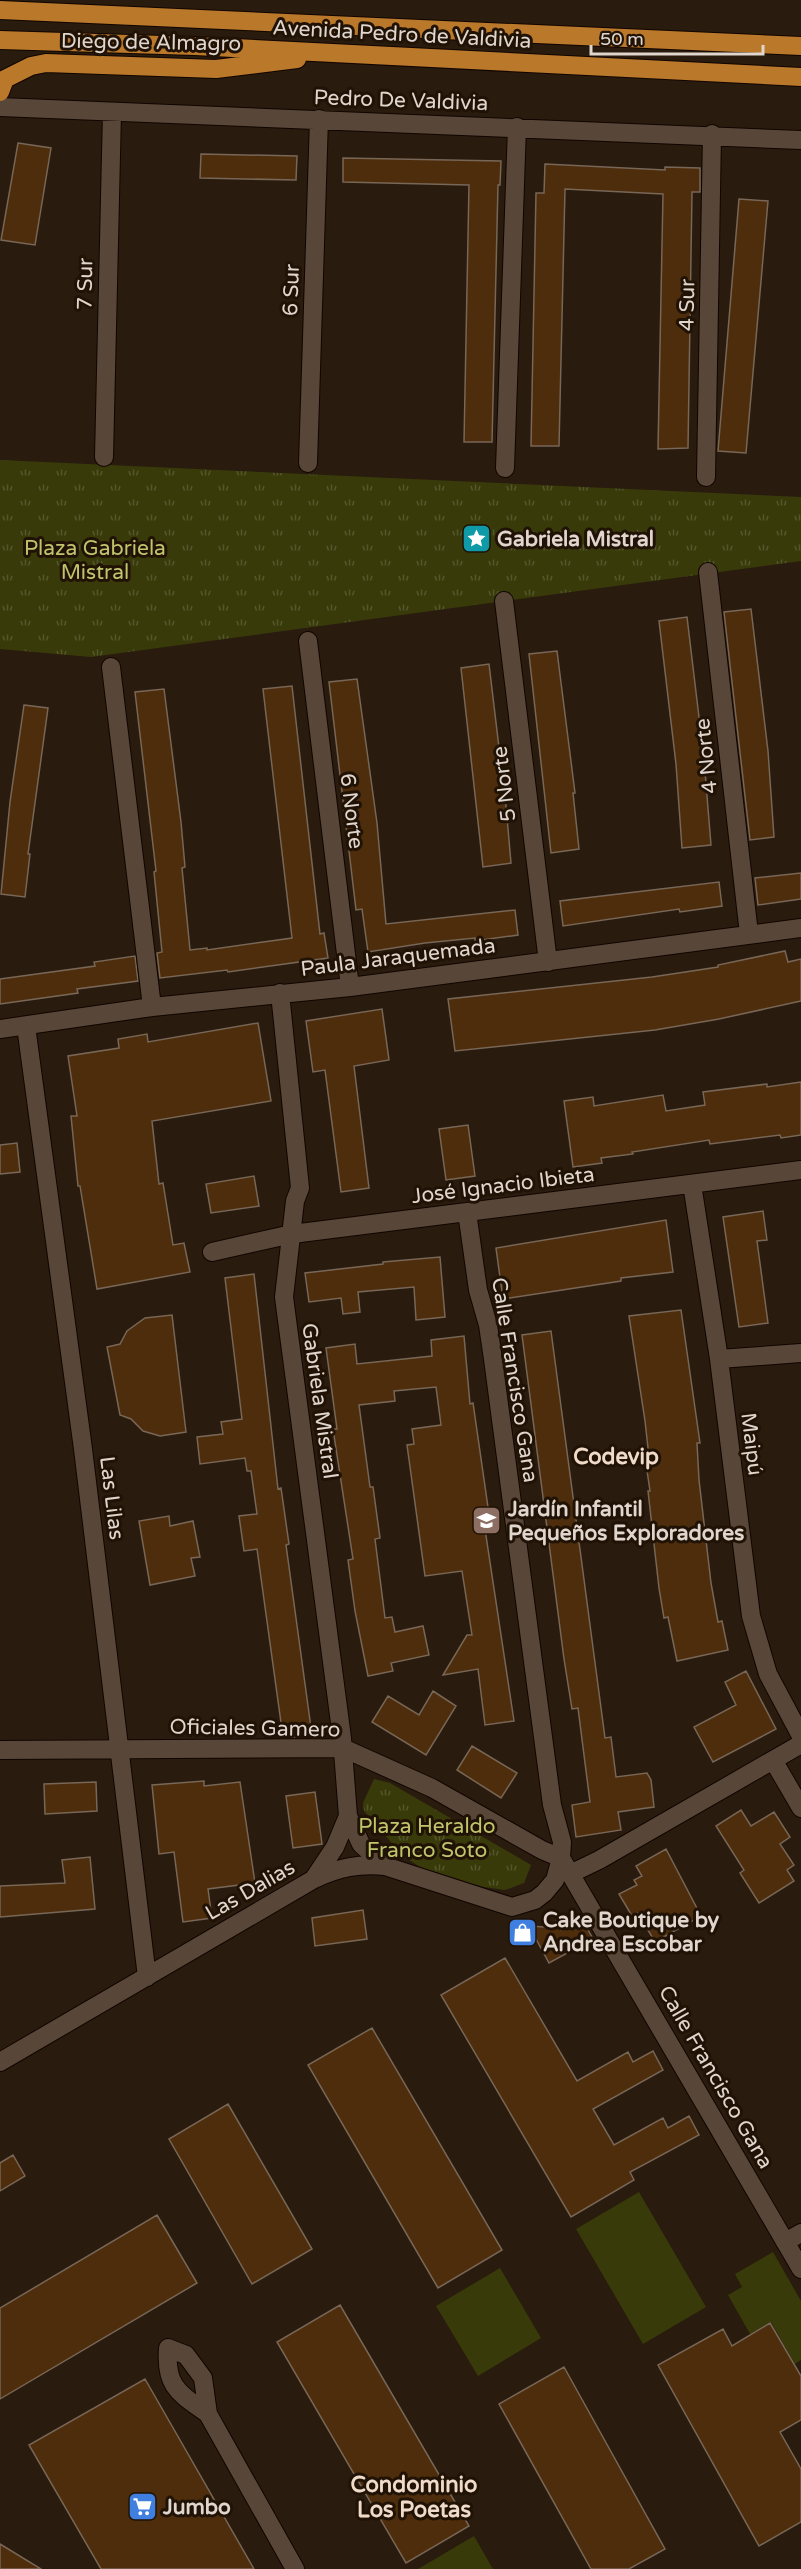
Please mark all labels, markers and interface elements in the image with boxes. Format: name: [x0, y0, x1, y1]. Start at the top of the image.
street label: Avenida Pedro de Valdivia: [272, 15, 532, 54]
scale bar: [591, 18, 764, 56]
street label: Diego de Almagro: [61, 28, 241, 57]
text: 50 m: [600, 28, 644, 50]
street label: Pedro De Valdivia: [313, 85, 489, 116]
street label: 7 Sur: [73, 258, 98, 310]
street label: 6 Sur: [278, 263, 305, 317]
street label: 4 Sur: [675, 279, 700, 331]
place icon: Gabriela Mistral: [460, 523, 492, 555]
place label: Gabriela Mistral: [497, 527, 654, 552]
park label: Plaza Gabriela Mistral: [24, 536, 166, 585]
street label: 4 Norte: [690, 717, 723, 795]
street label: 5 Norte: [487, 745, 522, 823]
street label: 6 Norte: [334, 772, 369, 850]
street label: Paula Jaraquemada: [299, 933, 497, 982]
street label: José Ignacio Ibieta: [410, 1162, 596, 1209]
street label: Calle Francisco Gana: [486, 1276, 543, 1484]
street label: Gabriela Mistral: [296, 1322, 343, 1481]
street label: Maipú: [735, 1411, 768, 1477]
district label: Codevip: [573, 1444, 659, 1470]
street label: Las Lilas: [94, 1455, 129, 1541]
place label: Jardín Infantil Pequeños Exploradores: [507, 1497, 744, 1546]
school or university icon: Jardín Infantil Pequeños Exploradores: [471, 1505, 503, 1537]
street label: Oficiales Gamero: [169, 1715, 341, 1742]
park label: Plaza Heraldo Franco Soto: [358, 1814, 496, 1863]
street label: Las Dalias: [201, 1855, 299, 1926]
place label: Cake Boutique by Andrea Escobar: [543, 1908, 720, 1957]
shop icon: Cake Boutique by Andrea Escobar: [506, 1916, 538, 1948]
street label: Calle Francisco Gana: [653, 1981, 778, 2173]
district label: Condominio Los Poetas: [351, 2472, 477, 2523]
supermarket icon: Jumbo: [126, 2491, 158, 2523]
place label: Jumbo: [162, 2495, 231, 2520]

